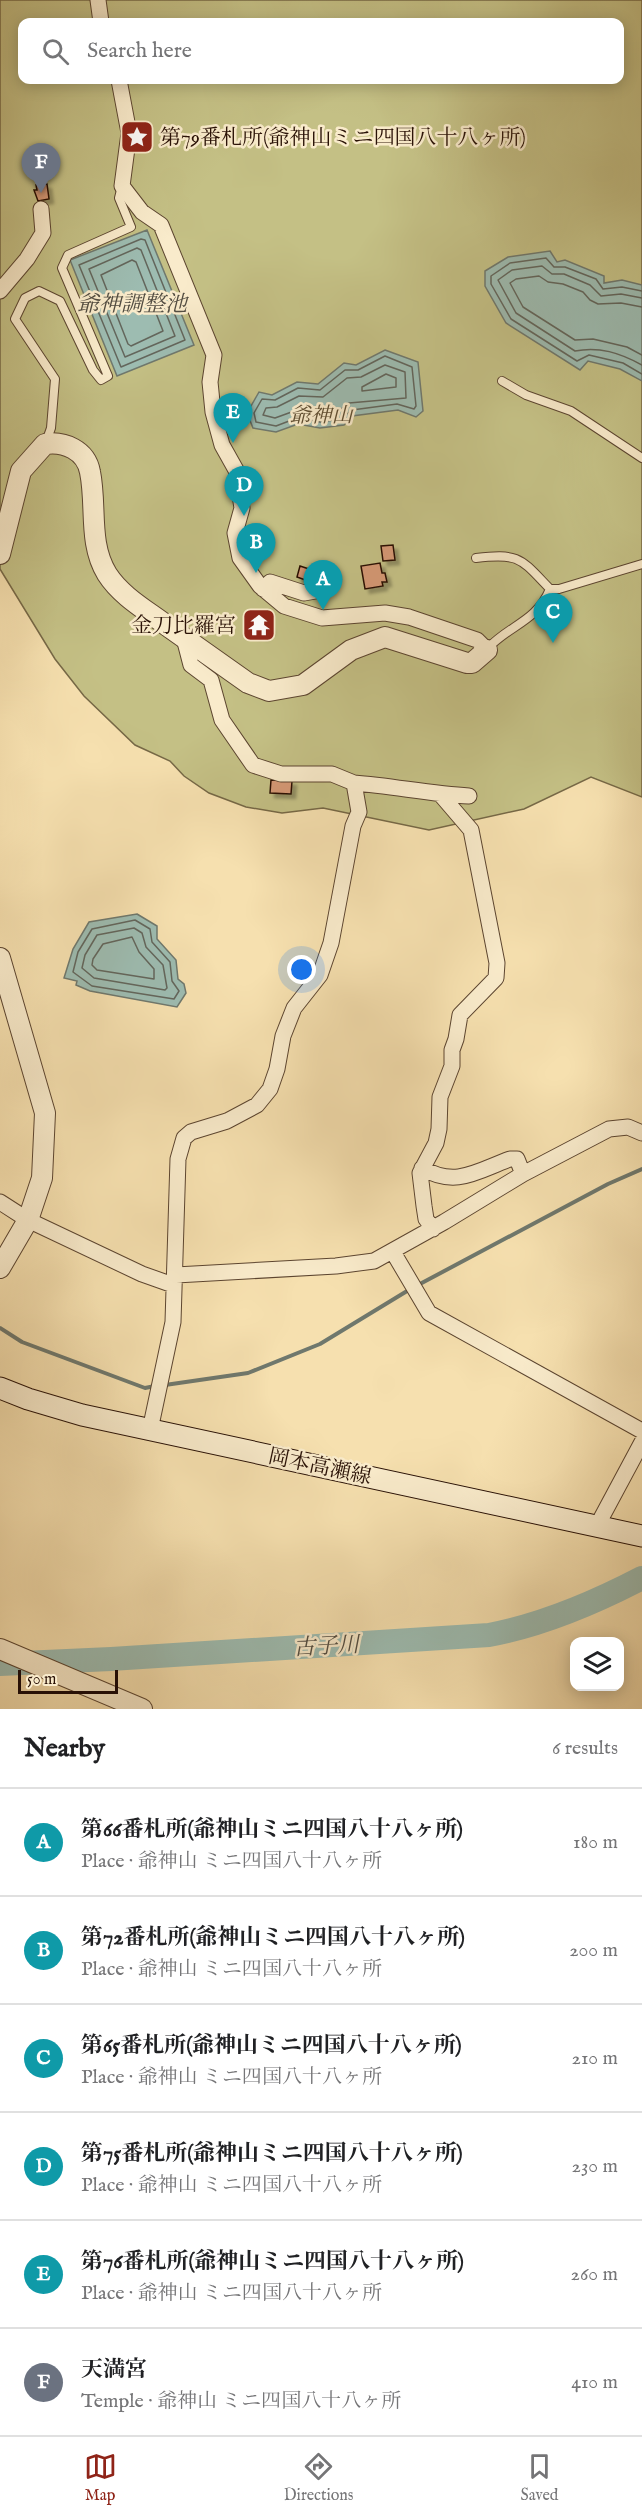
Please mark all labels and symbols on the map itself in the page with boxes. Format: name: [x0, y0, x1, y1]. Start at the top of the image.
place icon: 第79番札所(爺神山ミニ四国八十八ヶ所): [119, 119, 155, 155]
place label: 第79番札所(爺神山ミニ四国八十八ヶ所): [160, 125, 526, 152]
pin: F: [22, 144, 60, 193]
water label: 爺神調整池: [77, 291, 190, 319]
pin: E: [214, 394, 252, 443]
park label: 爺神山: [290, 403, 354, 430]
pin: D: [224, 466, 264, 516]
pin: B: [236, 524, 276, 573]
pin: A: [304, 560, 342, 610]
pin: C: [534, 594, 572, 643]
temple icon: 金刀比羅宮: [241, 607, 277, 643]
place label: 金刀比羅宮: [131, 613, 236, 640]
your location: [287, 955, 316, 984]
street label: 岡本高瀬線: [266, 1443, 374, 1492]
water label: 古子川: [292, 1631, 362, 1663]
scale bar: [18, 1667, 118, 1694]

